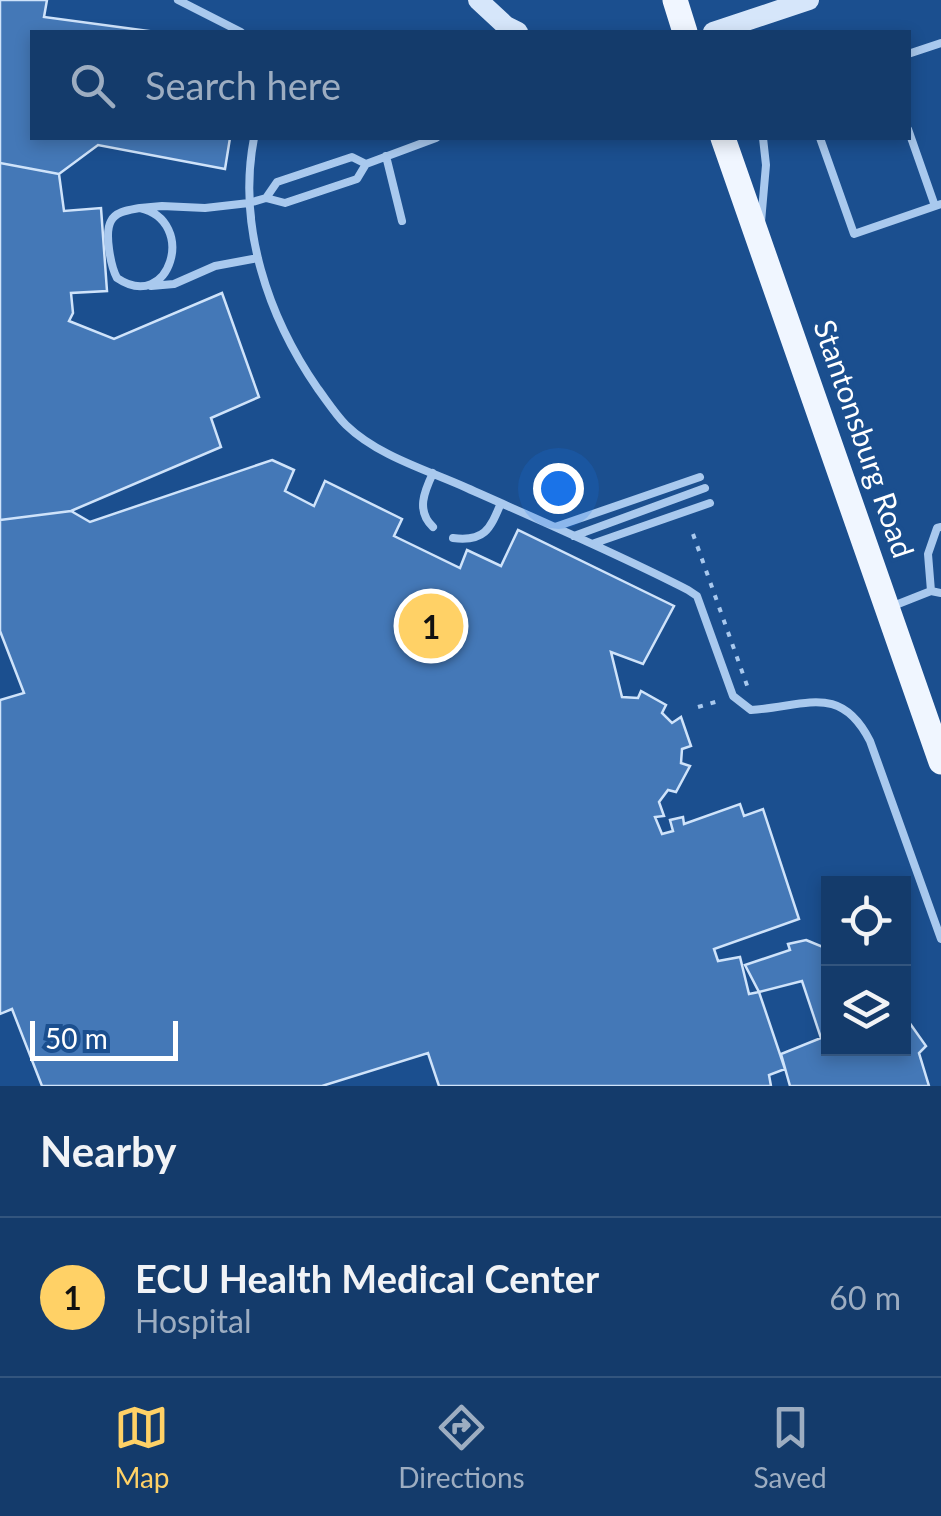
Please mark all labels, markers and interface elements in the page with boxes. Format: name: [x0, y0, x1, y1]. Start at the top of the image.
search box: [30, 30, 911, 140]
icon: search: [65, 58, 120, 113]
text: Search here: [145, 62, 341, 108]
street label: Stantonsburg Road: [807, 315, 922, 562]
your location: [533, 463, 584, 514]
pin: 1: [398, 588, 464, 664]
map controls: [821, 876, 911, 1056]
button: locate: [821, 876, 911, 966]
button: layers: [821, 966, 911, 1056]
scale bar: [30, 1016, 178, 1060]
text: 50 m: [45, 1021, 108, 1055]
text: Nearby: [40, 1126, 177, 1176]
text: ECU Health Medical Center: [135, 1255, 599, 1301]
text: 1: [63, 1278, 82, 1317]
text: 60 m: [829, 1278, 901, 1317]
text: Hospital: [135, 1301, 251, 1340]
tab: Map: [114, 1400, 170, 1494]
tab: Directions: [398, 1400, 525, 1494]
tab: Saved: [753, 1400, 827, 1494]

